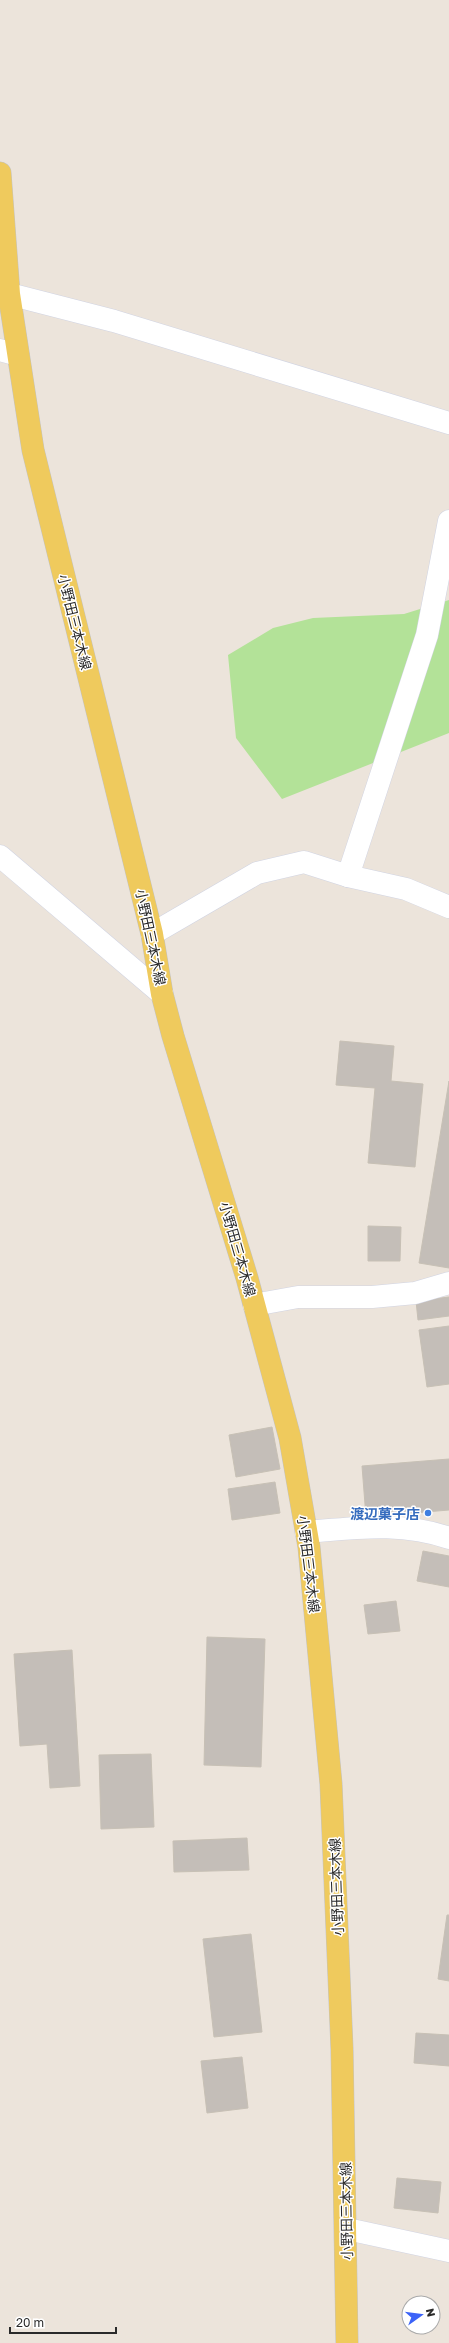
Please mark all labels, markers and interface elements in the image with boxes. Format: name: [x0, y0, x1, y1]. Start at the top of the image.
street label: 小野田三本木線: [55, 572, 95, 672]
street label: 小野田三本木線: [132, 887, 170, 987]
street label: 小野田三本木線: [216, 1200, 260, 1298]
place label: 渡辺菓子店: [350, 1505, 420, 1522]
marker: 渡辺菓子店: [423, 1508, 433, 1518]
street label: 小野田三本木線: [295, 1514, 323, 1614]
street label: 小野田三本木線: [326, 1838, 346, 1936]
street label: 小野田三本木線: [337, 2162, 355, 2260]
north arrow: [401, 2295, 441, 2335]
text: N: [424, 2307, 439, 2318]
scale bar: [10, 2309, 116, 2335]
text: 20 m: [16, 2315, 44, 2330]

